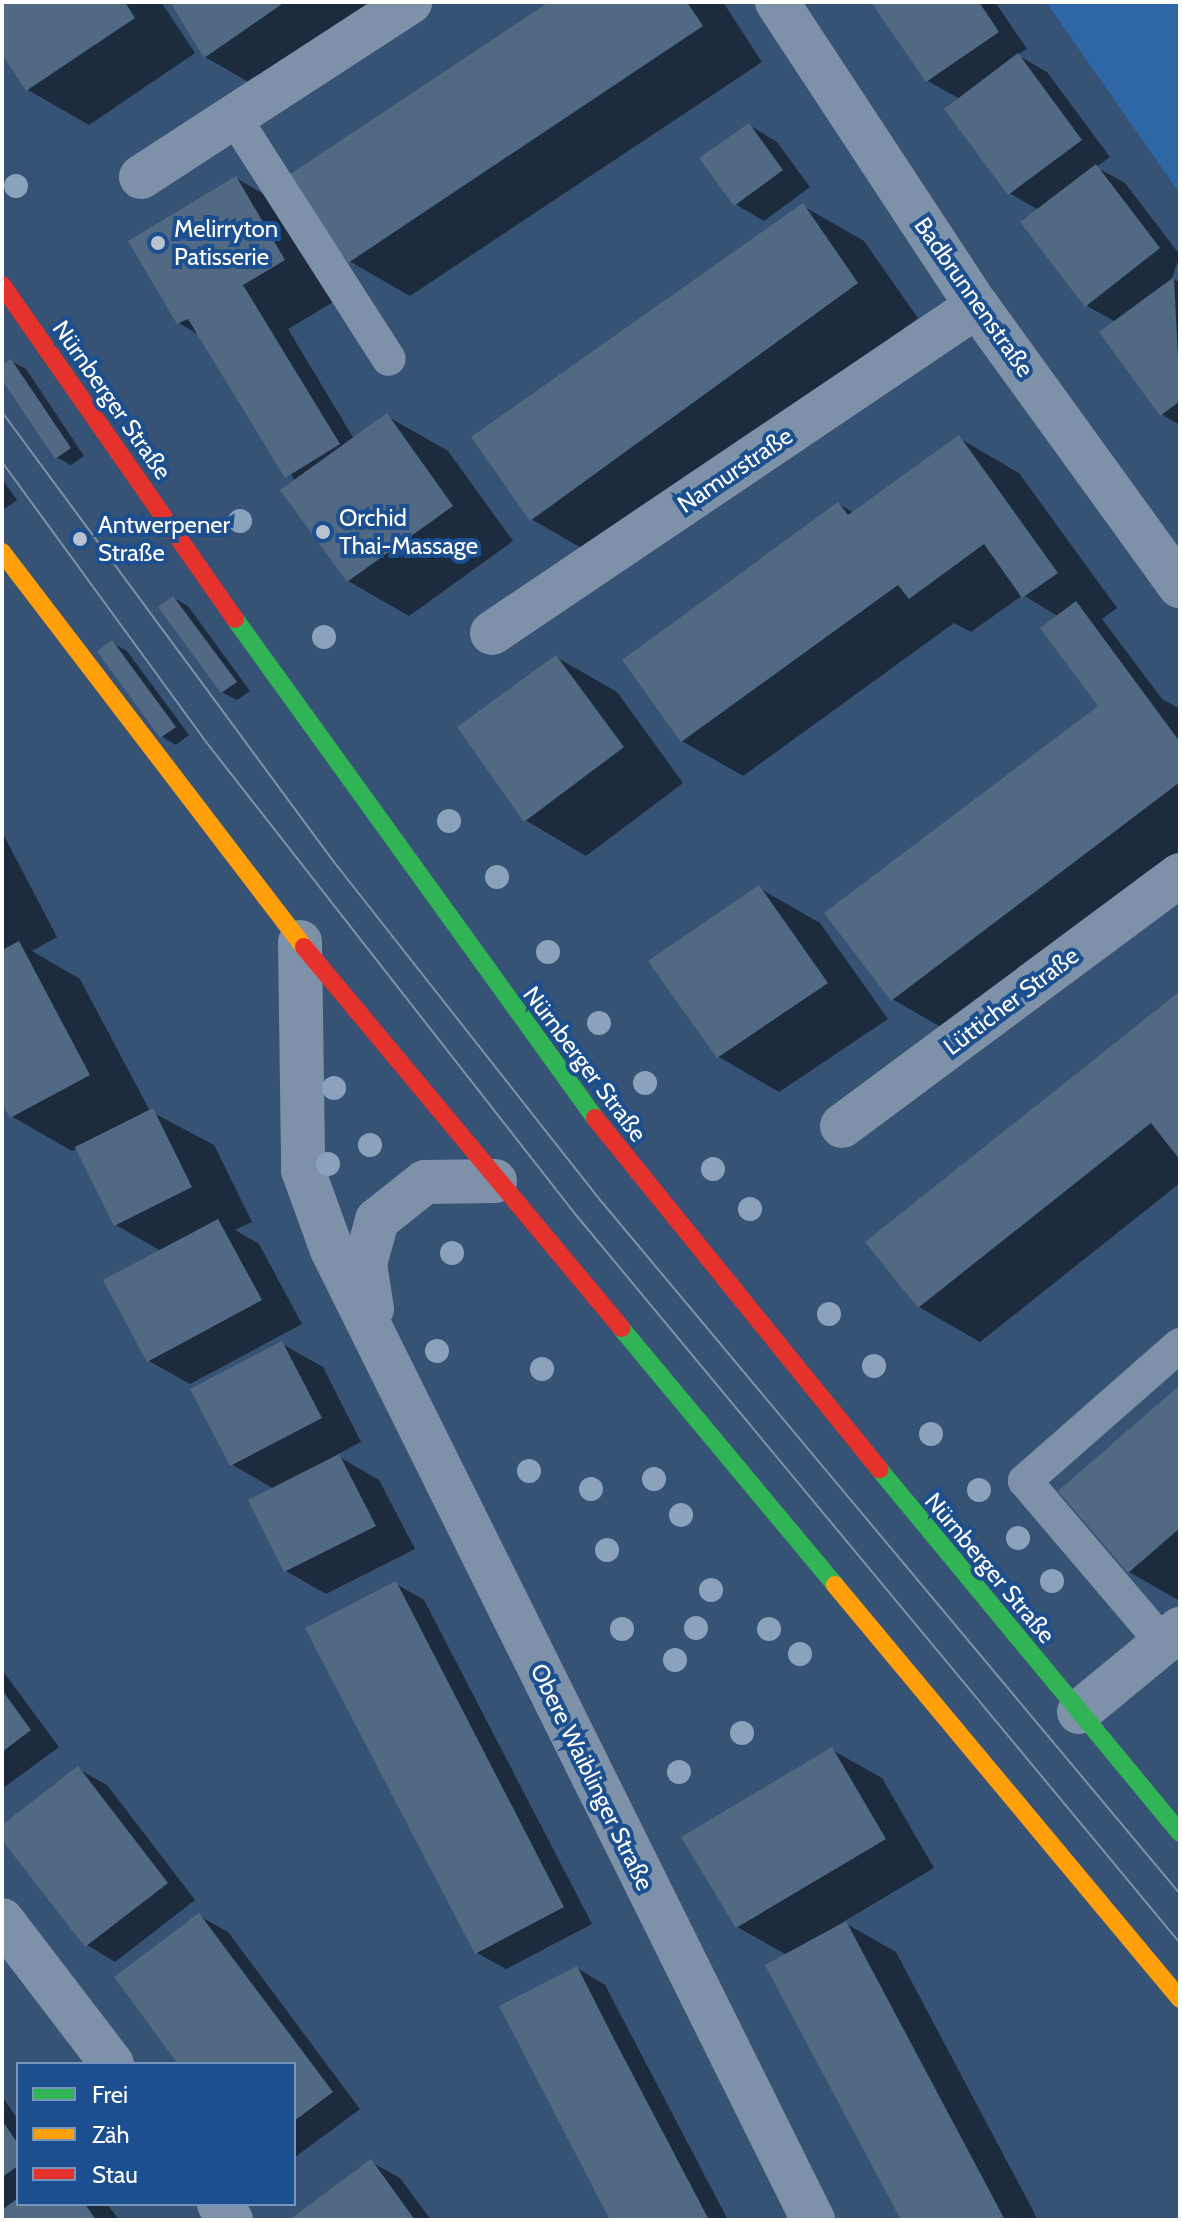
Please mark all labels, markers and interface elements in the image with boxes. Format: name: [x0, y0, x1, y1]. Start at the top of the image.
street label: Badbrunnenstraße: [908, 212, 1040, 382]
place label: Melirryton Patisserie: [174, 215, 278, 271]
marker: Melirryton Patisserie: [149, 234, 167, 252]
street label: Nürnberger Straße: [47, 315, 177, 485]
street label: Namurstraße: [672, 421, 798, 519]
place label: Orchid Thai-Massage: [339, 504, 478, 560]
place label: Antwerpener Straße: [98, 511, 230, 567]
marker: Orchid Thai-Massage: [314, 523, 332, 541]
marker: Antwerpener Straße: [69, 528, 91, 550]
street label: Lütticher Straße: [938, 941, 1084, 1061]
street label: Nürnberger Straße: [517, 981, 653, 1147]
street label: Nürnberger Straße: [919, 1487, 1061, 1649]
street label: Obere Waiblinger Straße: [525, 1659, 659, 1895]
legend: [16, 2062, 296, 2206]
text: Frei: [92, 2080, 128, 2109]
text: Zäh: [92, 2120, 129, 2149]
text: Stau: [92, 2160, 138, 2189]

